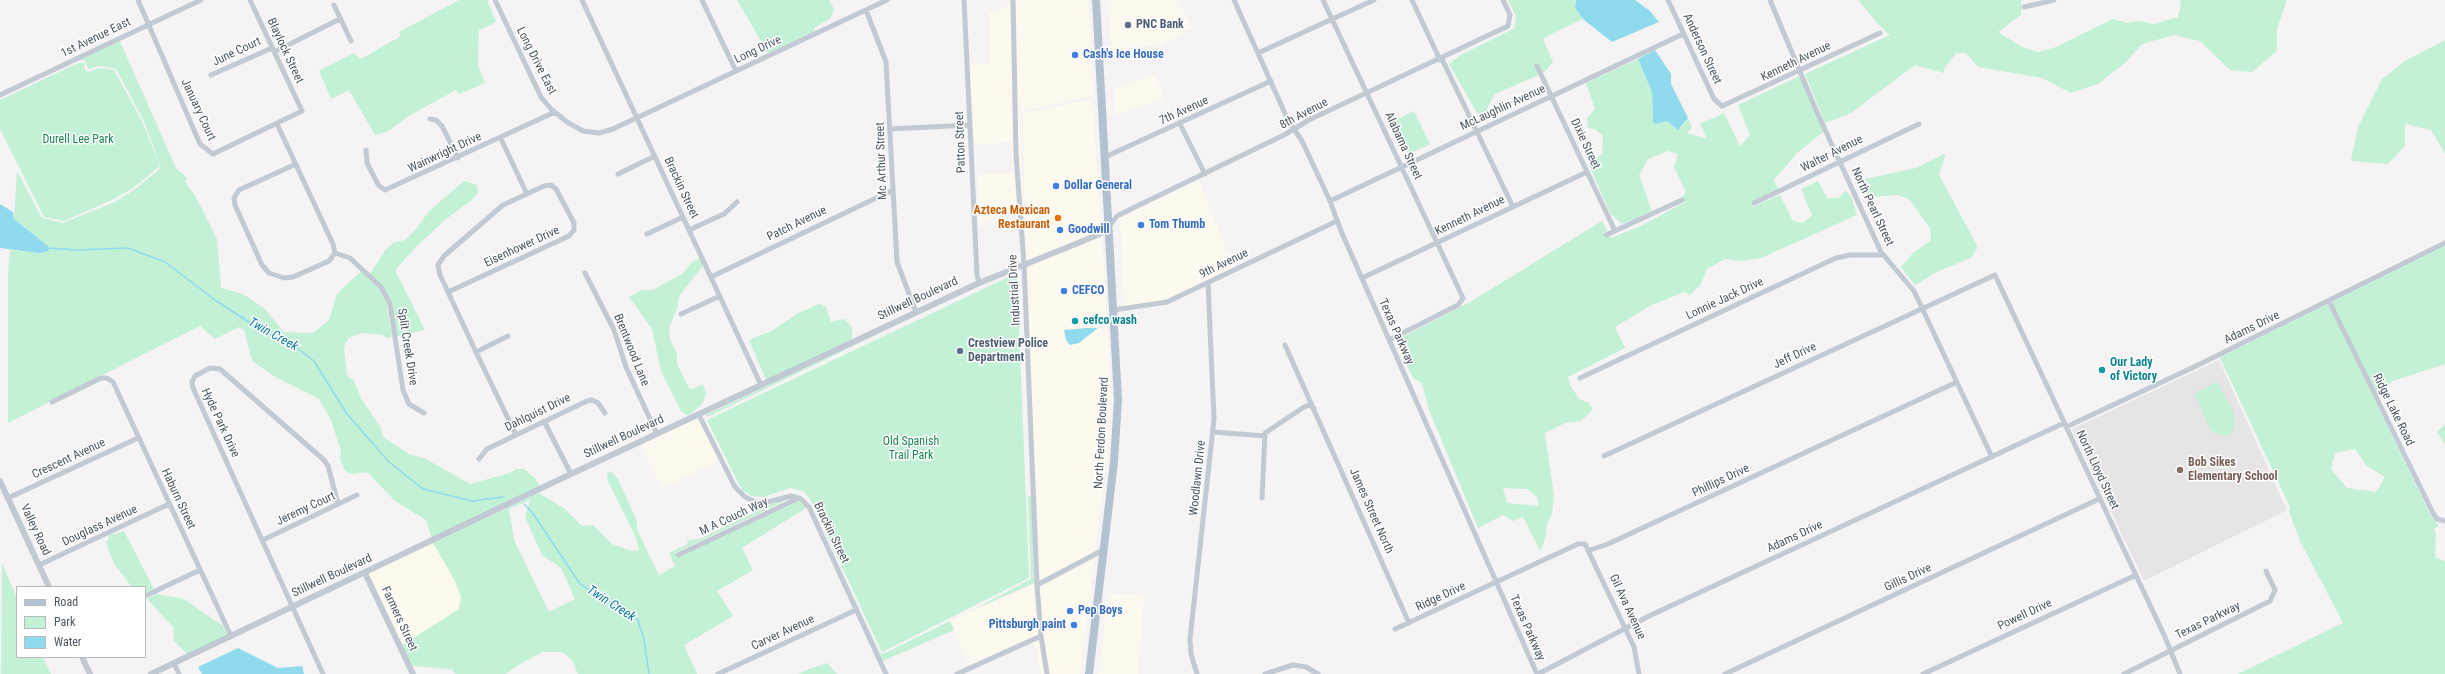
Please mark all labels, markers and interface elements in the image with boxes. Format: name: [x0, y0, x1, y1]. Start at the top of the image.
street label: Anderson Street: [1679, 11, 1725, 87]
street label: 1st Avenue East: [59, 15, 133, 61]
street label: Blaylock Street: [264, 16, 306, 86]
place label: PNC Bank: [1136, 18, 1184, 32]
marker: PNC Bank: [1123, 20, 1133, 30]
street label: Long Drive East: [513, 25, 559, 97]
street label: Long Drive: [732, 33, 784, 67]
street label: June Court: [210, 35, 264, 69]
street label: Kenneth Avenue: [1759, 39, 1833, 85]
place label: Cash's Ice House: [1083, 48, 1164, 62]
marker: Cash's Ice House: [1070, 50, 1080, 60]
street label: January Court: [177, 77, 219, 143]
street label: McLaughlin Avenue: [1458, 82, 1548, 134]
street label: 7th Avenue: [1157, 93, 1211, 129]
street label: 8th Avenue: [1277, 95, 1331, 133]
street label: Alabama Street: [1381, 110, 1425, 182]
street label: Patton Street: [953, 111, 969, 173]
street label: Dixie Street: [1567, 116, 1603, 172]
street label: Mc Arthur Street: [873, 122, 891, 200]
street label: Wainwright Drive: [406, 130, 484, 176]
street label: Walter Avenue: [1799, 132, 1865, 176]
park label: Durell Lee Park: [42, 133, 114, 147]
street label: Brackin Street: [661, 155, 701, 221]
street label: North Pearl Street: [1848, 166, 1896, 248]
place label: Dollar General: [1064, 179, 1132, 193]
marker: Dollar General: [1051, 181, 1061, 191]
street label: Kenneth Avenue: [1433, 193, 1507, 239]
street label: Patch Avenue: [765, 203, 829, 245]
place label: Azteca Mexican Restaurant: [974, 204, 1050, 232]
marker: Azteca Mexican Restaurant: [1053, 213, 1063, 223]
place label: Tom Thumb: [1149, 218, 1205, 232]
marker: Tom Thumb: [1136, 220, 1146, 230]
street label: Eisenhower Drive: [482, 223, 562, 271]
place label: Goodwill: [1068, 223, 1110, 237]
marker: Goodwill: [1055, 225, 1065, 235]
street label: 9th Avenue: [1197, 246, 1251, 282]
street label: Industrial Drive: [1006, 254, 1024, 326]
street label: Stillwell Boulevard: [876, 274, 960, 324]
street label: Lonnie Jack Drive: [1684, 275, 1766, 323]
place label: CEFCO: [1072, 284, 1105, 298]
marker: CEFCO: [1059, 286, 1069, 296]
street label: Texas Parkway: [1375, 297, 1417, 367]
street label: Split Creek Drive: [394, 308, 420, 386]
street label: Adams Drive: [2222, 308, 2282, 348]
street label: Brentwood Lane: [610, 312, 652, 388]
place label: cefco wash: [1083, 314, 1137, 328]
water label: Twin Creek: [245, 315, 301, 355]
marker: cefco wash: [1070, 316, 1080, 326]
place label: Crestview Police Department: [968, 337, 1048, 365]
street label: Jeff Drive: [1771, 340, 1819, 372]
marker: Crestview Police Department: [955, 346, 965, 356]
place label: Our Lady of Victory: [2110, 356, 2157, 384]
marker: Our Lady of Victory: [2097, 365, 2107, 375]
street label: Ridge Lake Road: [2369, 372, 2417, 448]
street label: North Ferdon Boulevard: [1092, 377, 1112, 489]
street label: Hyde Park Drive: [198, 386, 242, 460]
street label: Dahlquist Drive: [503, 391, 573, 435]
street label: Stillwell Boulevard: [582, 412, 666, 462]
street label: North Lloyd Street: [2072, 428, 2122, 512]
park label: Old Spanish Trail Park: [883, 435, 939, 463]
street label: Crescent Avenue: [30, 436, 108, 482]
street label: Woodlawn Drive: [1187, 440, 1209, 516]
place label: Bob Sikes Elementary School: [2188, 456, 2278, 484]
street label: Phillips Drive: [1690, 461, 1752, 501]
marker: Bob Sikes Elementary School: [2175, 465, 2185, 475]
street label: Haburn Street: [158, 466, 198, 532]
street label: James Street North: [1346, 466, 1396, 556]
street label: Jeremy Court: [274, 489, 338, 529]
street label: M A Couch Way: [698, 495, 770, 539]
street label: Brackin Street: [810, 500, 852, 566]
street label: Valley Road: [17, 502, 53, 558]
street label: Douglass Avenue: [60, 502, 140, 550]
street label: Adams Drive: [1765, 518, 1825, 556]
street label: Stillwell Boulevard: [290, 551, 374, 601]
street label: Gillis Drive: [1882, 561, 1934, 595]
street label: Gil Ava Avenue: [1606, 572, 1648, 642]
street label: Ridge Drive: [1414, 579, 1468, 615]
water label: Twin Creek: [584, 583, 638, 625]
street label: Farmers Street: [378, 584, 420, 654]
legend: [16, 586, 146, 658]
street label: Texas Parkway: [1506, 593, 1548, 663]
text: Road: [54, 595, 78, 609]
street label: Powell Drive: [1996, 596, 2054, 634]
street label: Texas Parkway: [2173, 599, 2243, 643]
place label: Pep Boys: [1078, 604, 1123, 618]
marker: Pep Boys: [1065, 606, 1075, 616]
street label: Carver Avenue: [749, 612, 817, 654]
text: Park: [54, 615, 75, 629]
place label: Pittsburgh paint: [989, 618, 1066, 632]
marker: Pittsburgh paint: [1069, 620, 1079, 630]
text: Water: [54, 635, 82, 649]

